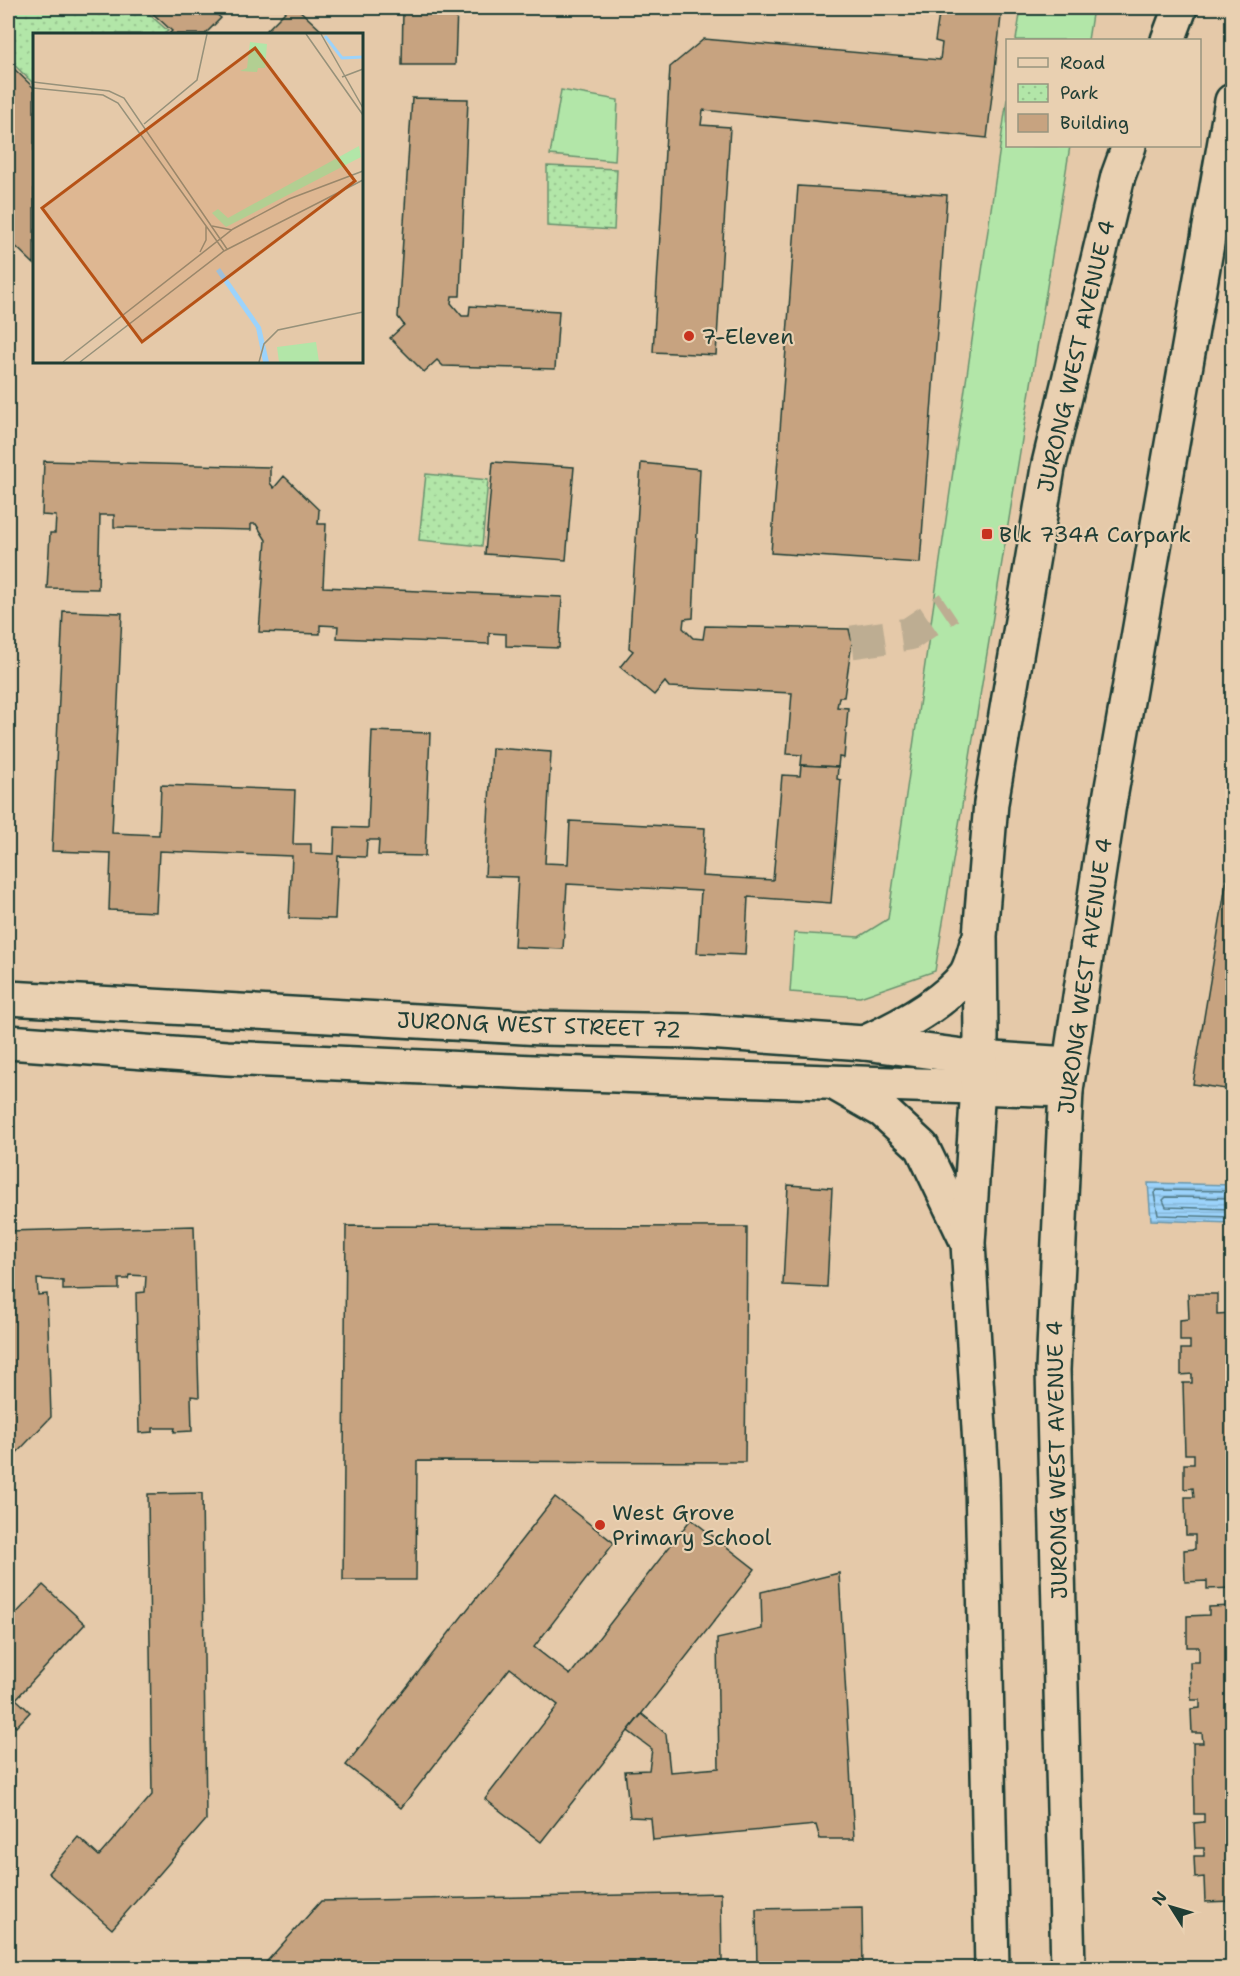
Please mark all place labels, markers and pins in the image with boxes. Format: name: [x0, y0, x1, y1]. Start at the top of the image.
place label: 7-Eleven: [701, 322, 794, 351]
marker: 7-Eleven: [682, 329, 696, 343]
place label: Blk 734A Carpark: [999, 520, 1191, 549]
marker: Blk 734A Carpark: [980, 527, 994, 541]
place label: West Grove Primary School: [612, 1498, 772, 1552]
marker: West Grove Primary School: [593, 1518, 607, 1532]

